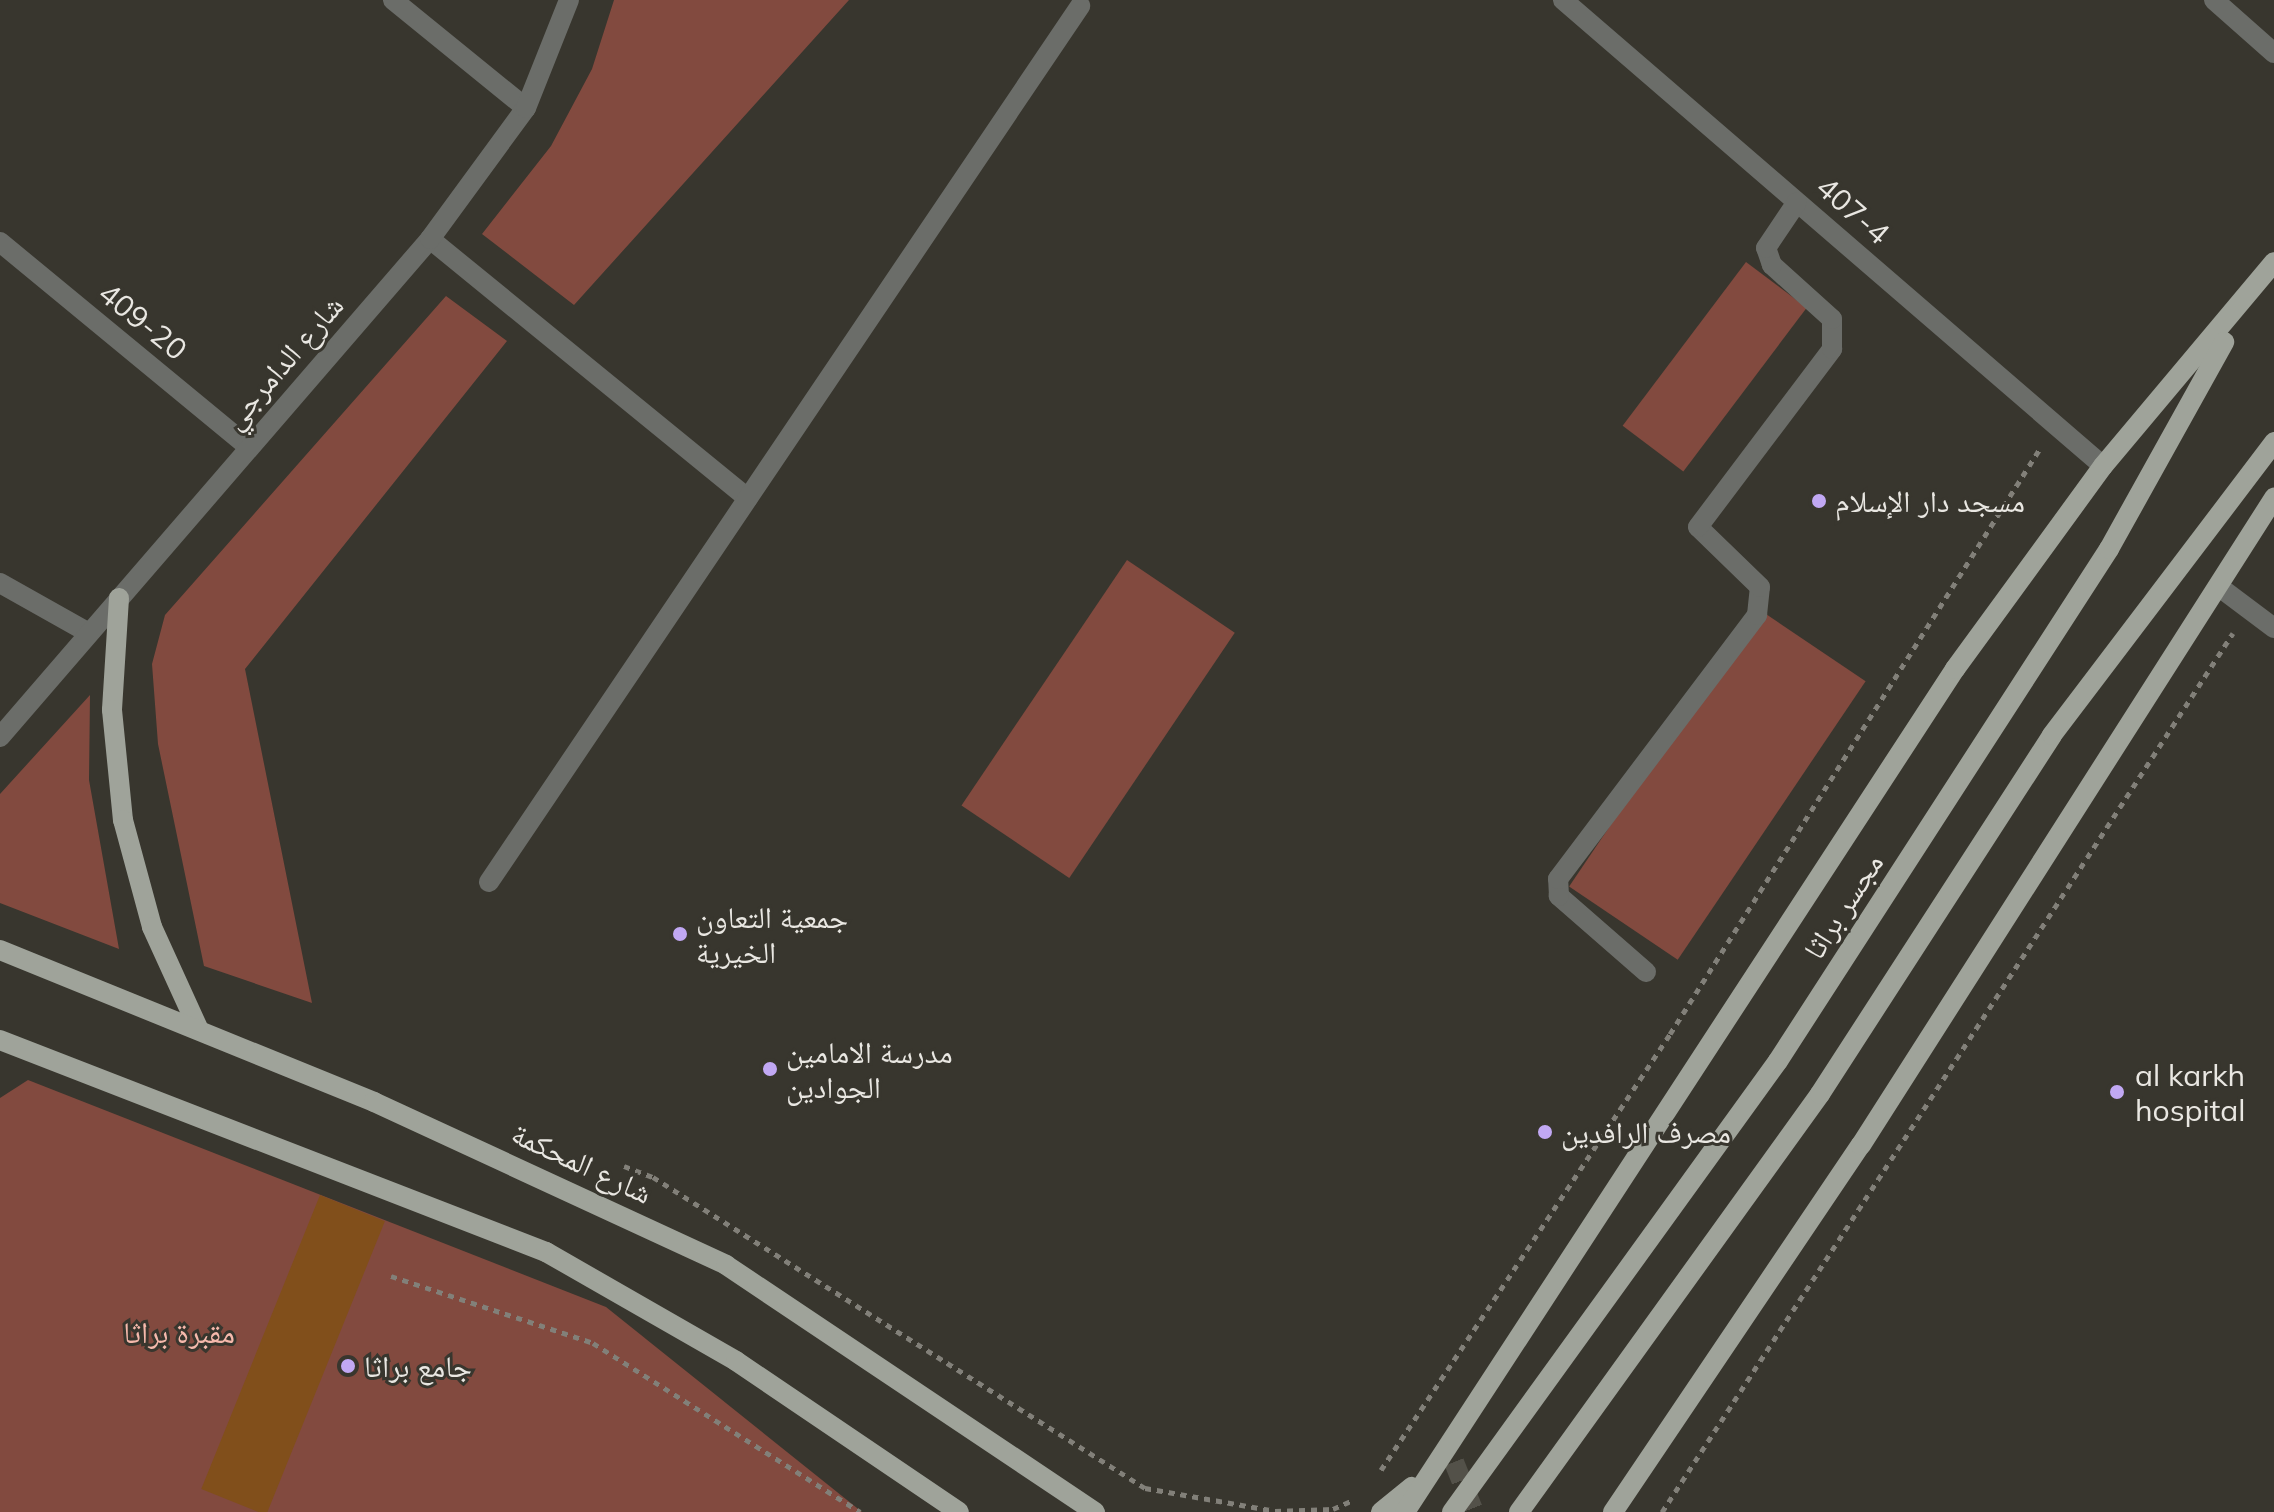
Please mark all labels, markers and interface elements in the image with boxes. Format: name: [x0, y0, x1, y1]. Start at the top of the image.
street label: 407-4: [1809, 169, 1897, 251]
street label: 409-20: [92, 275, 194, 367]
street label: شارع الدامرجي: [215, 288, 351, 436]
place label: مسجد دار الإسلام: [1835, 483, 2025, 519]
marker: مسجد دار الإسلام: [1810, 492, 1828, 510]
street label: مجسر براثا: [1796, 846, 1890, 966]
place label: جمعية التعاون الخيرية: [696, 899, 848, 970]
marker: جمعية التعاون الخيرية: [671, 925, 689, 943]
place label: مدرسة الامامين الجوادين: [786, 1034, 953, 1104]
place label: al karkh hospital: [2135, 1057, 2245, 1128]
marker: مدرسة الامامين الجوادين: [761, 1060, 779, 1078]
marker: al karkh hospital: [2106, 1081, 2128, 1103]
place label: مصرف الرافدين: [1561, 1114, 1731, 1150]
street label: شارع المحكمة: [506, 1115, 658, 1211]
marker: مصرف الرافدين: [1536, 1123, 1554, 1141]
park label: مقبرة براثا: [123, 1314, 235, 1350]
place label: جامع براثا: [364, 1348, 472, 1384]
marker: جامع براثا: [339, 1357, 357, 1375]

